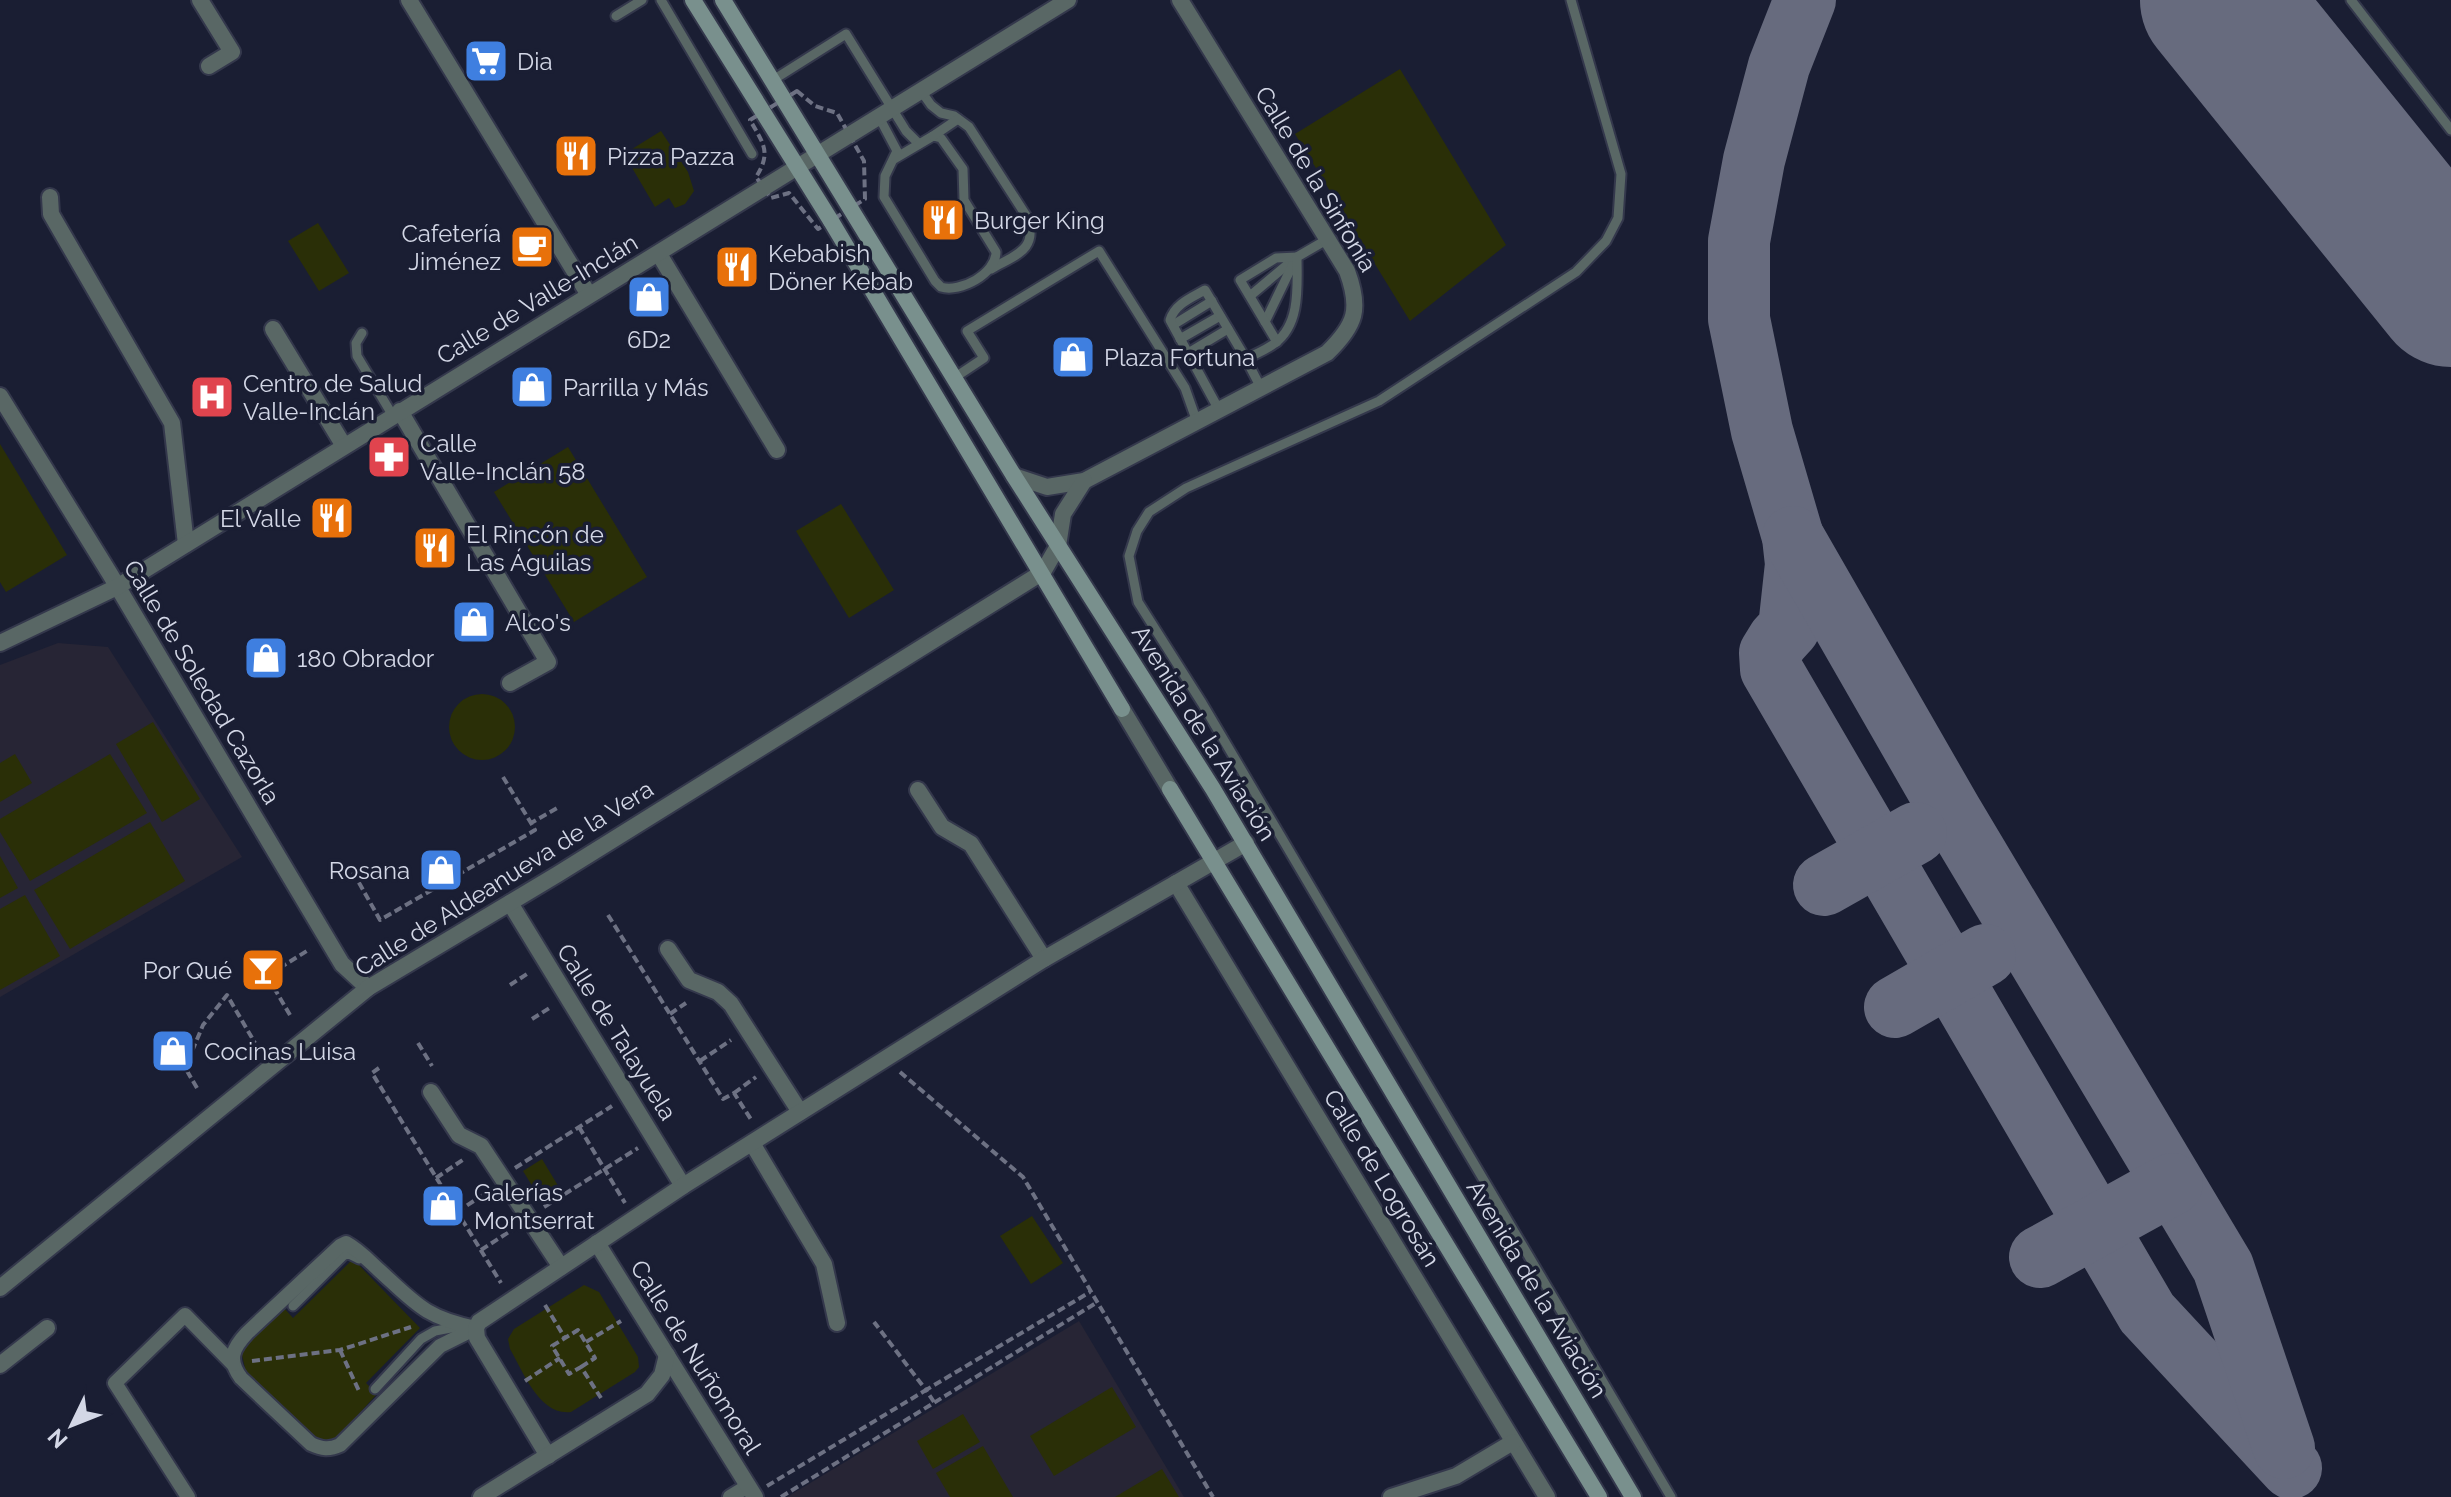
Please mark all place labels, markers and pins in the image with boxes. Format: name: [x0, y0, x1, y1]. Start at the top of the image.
supermarket icon: Dia: [462, 37, 510, 85]
place label: Dia: [517, 47, 552, 76]
restaurant icon: Pizza Pazza: [552, 132, 600, 180]
place label: Pizza Pazza: [607, 142, 735, 171]
restaurant icon: Burger King: [919, 196, 967, 244]
place label: Burger King: [974, 206, 1105, 235]
place label: Cafetería Jiménez: [401, 219, 501, 276]
cafe icon: Cafetería Jiménez: [508, 223, 556, 271]
place label: Kebabish Döner Kebab: [768, 239, 913, 296]
restaurant icon: Kebabish Döner Kebab: [713, 243, 761, 291]
shop icon: 6D2: [625, 273, 673, 321]
place label: 6D2: [627, 325, 671, 354]
shop icon: Plaza Fortuna: [1049, 333, 1097, 381]
place label: Plaza Fortuna: [1104, 343, 1255, 372]
shop icon: Parrilla y Más: [508, 363, 556, 411]
place label: Centro de Salud Valle-Inclán: [243, 369, 422, 426]
hospital icon: Centro de Salud Valle-Inclán: [188, 373, 236, 421]
place label: Parrilla y Más: [563, 373, 709, 402]
place label: Calle Valle-Inclán 58: [420, 429, 586, 486]
pharmacy icon: Calle Valle-Inclán 58: [365, 433, 413, 481]
restaurant icon: El Valle: [308, 494, 356, 542]
place label: El Valle: [220, 504, 301, 533]
place label: El Rincón de Las Águilas: [466, 520, 604, 577]
restaurant icon: El Rincón de Las Águilas: [411, 524, 459, 572]
shop icon: Alco's: [450, 598, 498, 646]
place label: Alco's: [505, 608, 571, 637]
shop icon: 180 Obrador: [242, 634, 290, 682]
place label: 180 Obrador: [297, 644, 435, 673]
shop icon: Rosana: [417, 846, 465, 894]
place label: Rosana: [329, 856, 410, 885]
bar icon: Por Qué: [239, 946, 287, 994]
place label: Por Qué: [143, 956, 232, 985]
shop icon: Cocinas Luisa: [149, 1027, 197, 1075]
place label: Cocinas Luisa: [204, 1037, 356, 1066]
place label: Galerías Montserrat: [474, 1178, 595, 1235]
shop icon: Galerías Montserrat: [419, 1182, 467, 1230]

